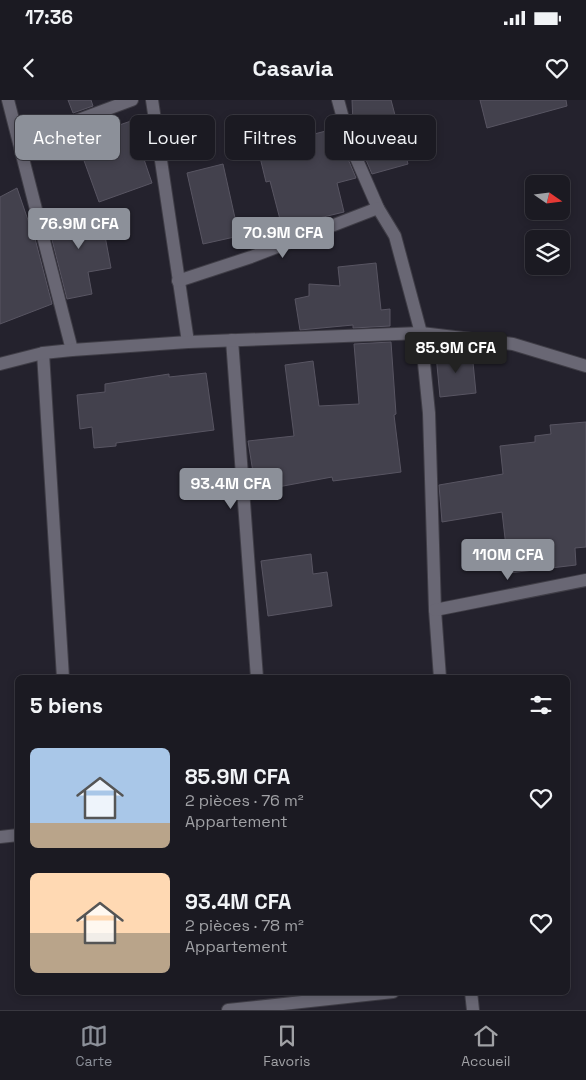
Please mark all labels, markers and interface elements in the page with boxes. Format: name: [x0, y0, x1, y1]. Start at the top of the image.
text: 17:36: [25, 5, 73, 30]
icon: back: [15, 54, 43, 82]
text: Casavia: [253, 54, 333, 82]
icon: heart: [543, 54, 571, 82]
chip: Acheter: [15, 115, 120, 160]
chip: Louer: [130, 115, 215, 160]
chip: Filtres: [225, 115, 315, 160]
chip: Nouveau: [325, 115, 436, 160]
north arrow: [525, 175, 570, 220]
map controls: [525, 175, 570, 275]
pin: 76.9M CFA: [22, 208, 136, 250]
text: 76.9M CFA: [39, 213, 119, 234]
pin: 70.9M CFA: [226, 216, 340, 259]
text: 70.9M CFA: [243, 222, 323, 243]
button: layers: [525, 230, 570, 275]
pin: 85.9M CFA: [399, 332, 513, 374]
text: 85.9M CFA: [416, 337, 496, 358]
pin: 93.4M CFA: [174, 468, 288, 510]
text: 93.4M CFA: [190, 473, 272, 494]
pin: 110M CFA: [456, 538, 560, 581]
text: 110M CFA: [472, 544, 544, 565]
icon: filters: [527, 691, 555, 719]
text: 5 biens: [30, 692, 103, 719]
text: 85.9M CFA: [185, 763, 290, 790]
icon: home: [70, 768, 130, 828]
icon: heart: [527, 784, 555, 812]
text: 2 pièces · 76 m²: [185, 790, 304, 811]
text: Appartement: [185, 811, 288, 832]
text: 93.4M CFA: [185, 888, 291, 915]
icon: home: [70, 893, 130, 953]
icon: heart: [527, 909, 555, 937]
text: 2 pièces · 78 m²: [185, 915, 304, 936]
text: Appartement: [185, 936, 288, 957]
tab: Carte: [75, 1022, 112, 1070]
tab: Favoris: [263, 1022, 310, 1070]
tab: Accueil: [461, 1022, 511, 1070]

